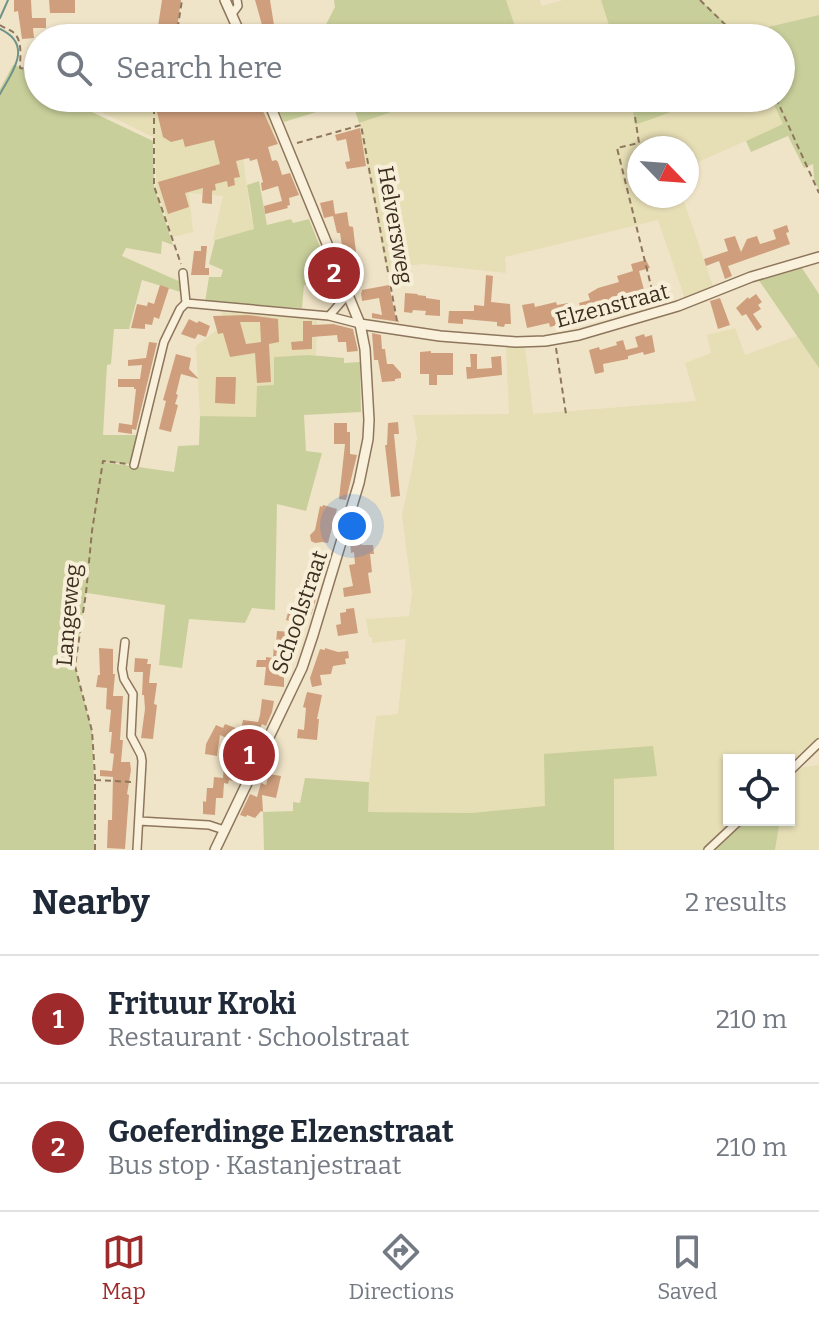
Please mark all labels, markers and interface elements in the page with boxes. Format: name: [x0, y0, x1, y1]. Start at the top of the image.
search box: [24, 24, 795, 112]
icon: search: [52, 46, 96, 90]
text: Search here: [116, 50, 283, 86]
north arrow: [627, 136, 699, 208]
street label: Helversweg: [372, 164, 419, 286]
pin: 2: [308, 243, 360, 303]
street label: Elzenstraat: [553, 277, 672, 334]
your location: [332, 506, 372, 546]
street label: Schoolstraat: [266, 547, 333, 677]
street label: Langeweg: [51, 563, 86, 668]
pin: 1: [223, 725, 275, 785]
map controls: [723, 754, 795, 826]
button: locate: [723, 754, 795, 826]
text: Nearby: [32, 882, 150, 923]
text: 2 results: [685, 887, 787, 918]
text: Frituur Kroki: [108, 986, 296, 1022]
text: 1: [52, 1004, 64, 1035]
text: 210 m: [716, 1004, 787, 1035]
text: Restaurant · Schoolstraat: [108, 1022, 409, 1053]
text: Goeferdinge Elzenstraat: [108, 1114, 454, 1150]
text: 2: [51, 1132, 65, 1163]
text: 210 m: [716, 1132, 787, 1163]
text: Bus stop · Kastanjestraat: [108, 1150, 401, 1181]
tab: Map: [101, 1230, 146, 1305]
tab: Directions: [349, 1230, 454, 1305]
tab: Saved: [657, 1230, 718, 1305]

